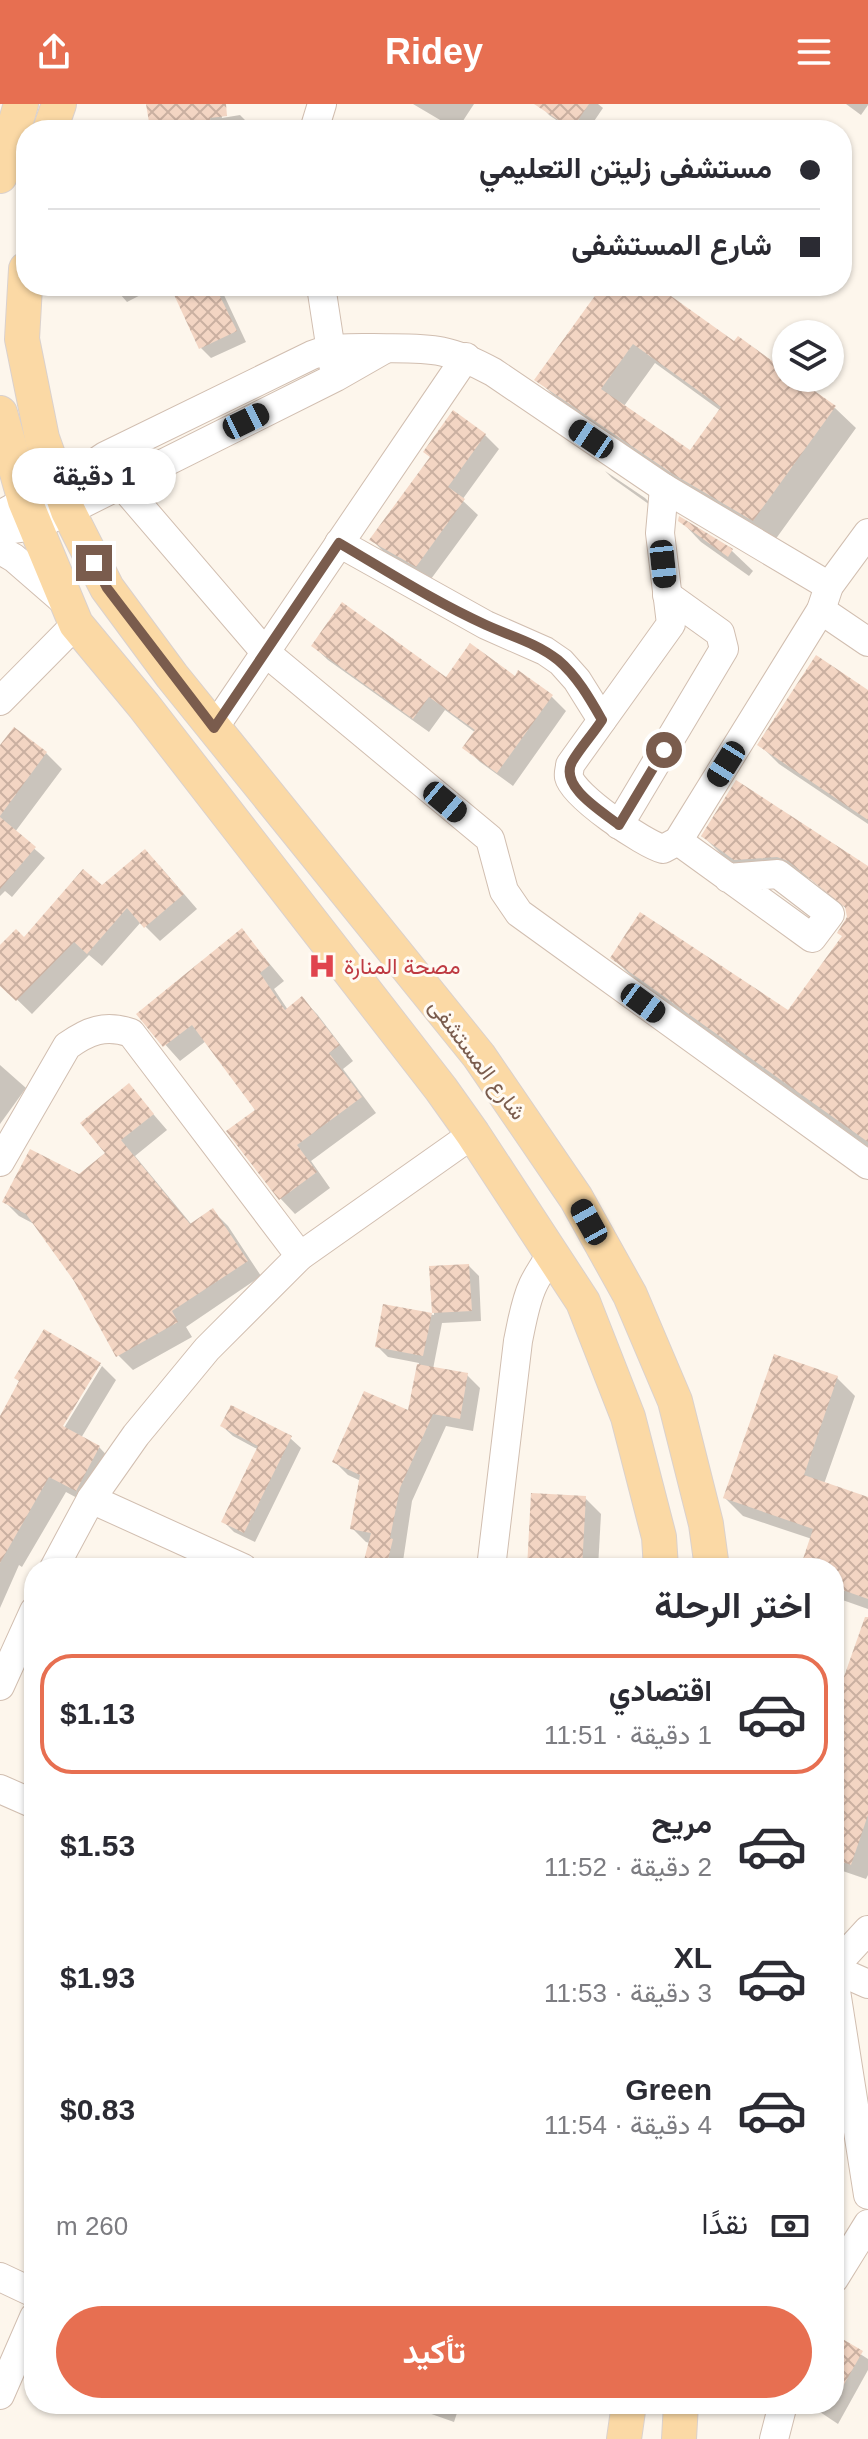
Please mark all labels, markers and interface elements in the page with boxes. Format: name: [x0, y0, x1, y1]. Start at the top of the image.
icon: share: [32, 30, 76, 74]
icon: menu: [792, 30, 836, 74]
text: Ridey: [385, 31, 483, 72]
text: مستشفى زليتن التعليمي: [479, 151, 772, 184]
text: شارع المستشفى: [571, 228, 772, 261]
map controls: [772, 320, 844, 392]
button: layers: [772, 320, 844, 392]
car: [219, 400, 273, 442]
car: [564, 416, 618, 462]
callout: 1 دقيقة: [12, 447, 176, 503]
text: 1 دقيقة: [53, 461, 136, 491]
car: [649, 539, 677, 589]
route end: [76, 545, 112, 581]
route start: [646, 732, 682, 768]
car: [703, 737, 749, 791]
car: [419, 777, 471, 827]
hospital icon: مصحة المنارة: [307, 951, 337, 981]
place label: مصحة المنارة: [344, 954, 460, 980]
car: [617, 979, 669, 1027]
street label: شارع المستشفى: [422, 994, 531, 1126]
car: [567, 1195, 611, 1249]
text: اختر الرحلة: [654, 1585, 812, 1626]
text: اقتصادي: [609, 1674, 712, 1707]
icon: car: [736, 1678, 808, 1750]
text: $1.13: [60, 1697, 135, 1730]
text: 1 دقيقة · 11:51: [544, 1720, 712, 1750]
text: مريح: [652, 1806, 712, 1839]
icon: car: [736, 1810, 808, 1882]
text: $1.53: [60, 1829, 135, 1862]
text: 2 دقيقة · 11:52: [544, 1852, 712, 1882]
text: XL: [674, 1941, 712, 1974]
icon: car: [736, 1942, 808, 2014]
text: $1.93: [60, 1961, 135, 1994]
text: 3 دقيقة · 11:53: [544, 1978, 712, 2008]
text: Green: [625, 2073, 712, 2106]
icon: car: [736, 2074, 808, 2146]
text: $0.83: [60, 2093, 135, 2126]
text: 4 دقيقة · 11:54: [544, 2110, 712, 2140]
icon: cash: [768, 2204, 812, 2248]
text: نقدًا: [702, 2207, 748, 2240]
text: 260 m: [56, 2211, 128, 2241]
button: تأكيد: [56, 2306, 812, 2398]

